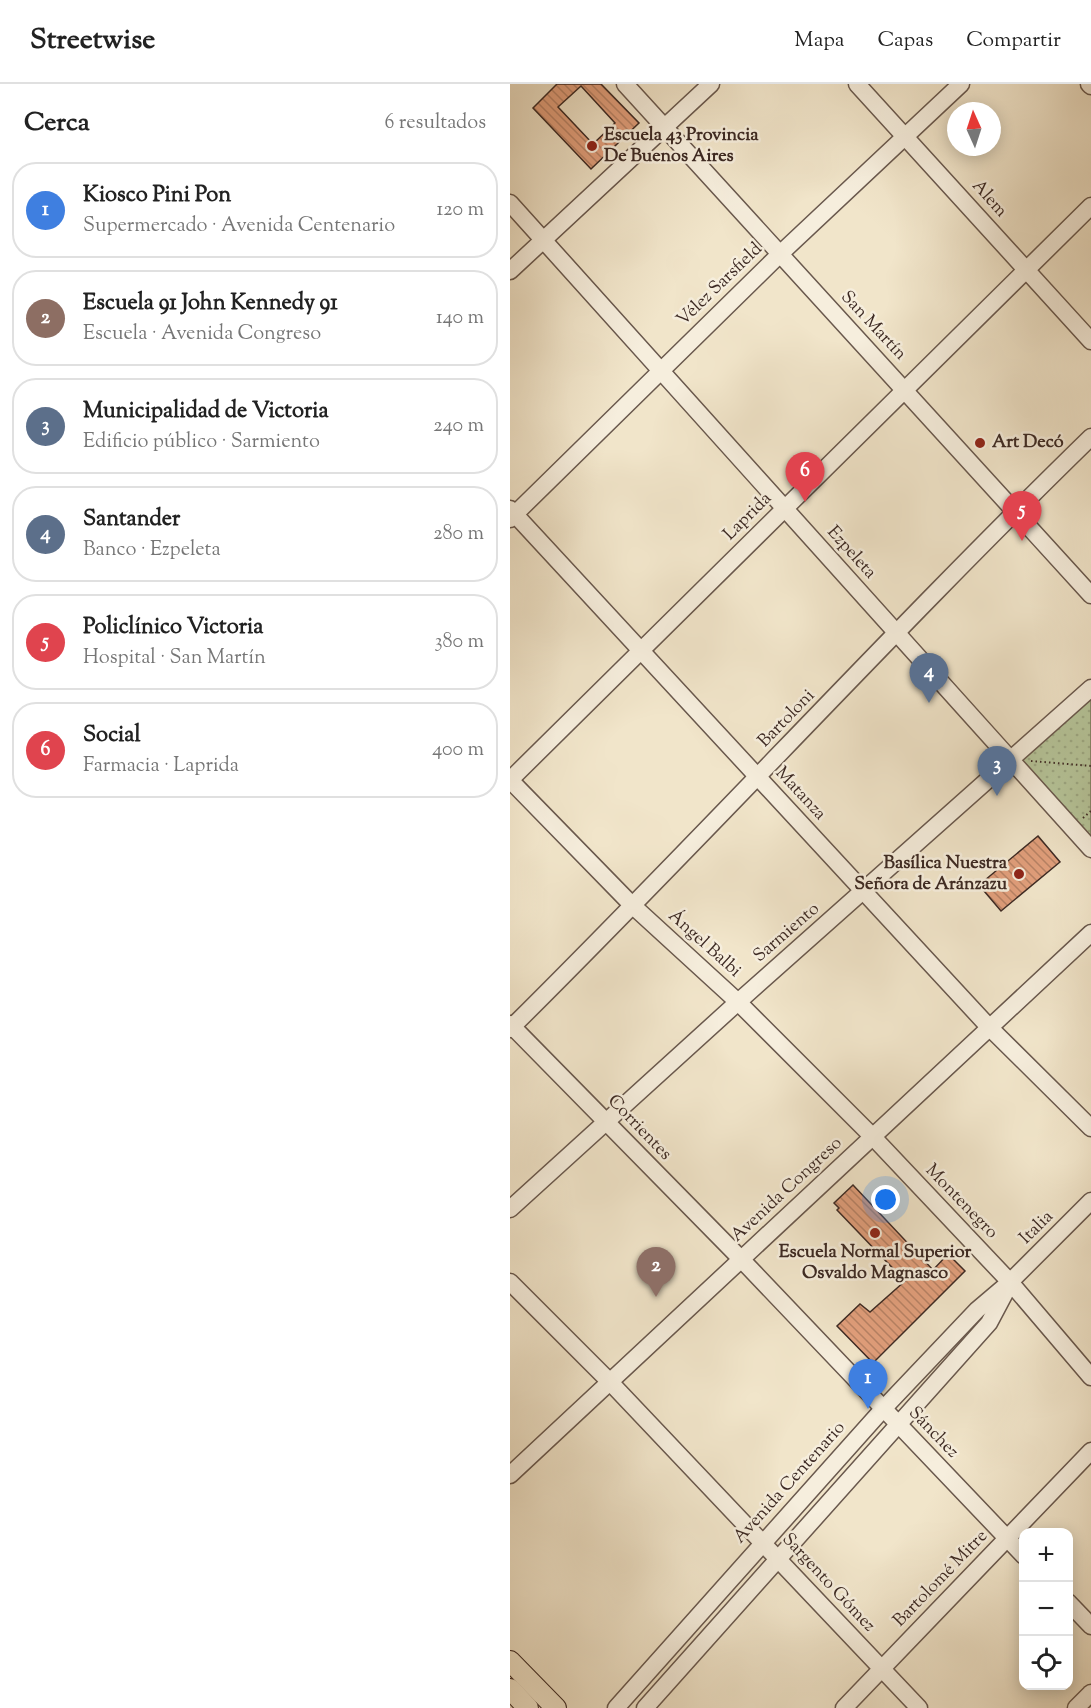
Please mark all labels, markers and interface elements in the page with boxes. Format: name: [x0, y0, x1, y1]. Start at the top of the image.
text: Streetwise: [30, 21, 155, 61]
text: Mapa: [794, 26, 844, 56]
text: Capas: [877, 26, 933, 56]
text: Compartir: [966, 26, 1061, 56]
north arrow: [947, 102, 1001, 156]
text: Cerca: [24, 105, 90, 142]
text: 6 resultados: [385, 109, 486, 138]
place label: Escuela 43 Provincia De Buenos Aires: [604, 123, 759, 170]
marker: Escuela 43 Provincia De Buenos Aires: [585, 139, 599, 153]
street label: Alem: [965, 174, 1013, 224]
text: Kiosco Pini Pon: [83, 180, 231, 212]
text: 1: [42, 196, 49, 225]
text: 120 m: [436, 196, 484, 225]
text: Supermercado · Avenida Centenario: [83, 212, 395, 241]
street label: Vélez Sarsfield: [671, 237, 769, 333]
street label: San Martín: [834, 285, 912, 367]
text: Escuela 91 John Kennedy 91: [83, 288, 338, 320]
text: 2: [41, 304, 50, 333]
text: 140 m: [436, 304, 484, 333]
text: Escuela · Avenida Congreso: [83, 320, 321, 349]
text: Municipalidad de Victoria: [83, 396, 329, 428]
text: 3: [41, 412, 50, 441]
text: 240 m: [433, 412, 484, 441]
text: Edificio público · Sarmiento: [83, 428, 320, 457]
place label: Art Decó: [992, 430, 1064, 456]
marker: Art Decó: [973, 436, 987, 450]
pin: 6: [786, 452, 824, 502]
street label: Laprida: [718, 487, 778, 547]
pin: 5: [1002, 492, 1042, 541]
text: Santander: [83, 504, 180, 536]
text: 4: [40, 520, 51, 549]
text: 280 m: [433, 520, 484, 549]
street label: Ezpeleta: [820, 521, 882, 585]
text: Banco · Ezpeleta: [83, 536, 221, 565]
text: Policlínico Victoria: [83, 612, 263, 644]
text: 5: [42, 628, 49, 657]
text: 380 m: [435, 628, 484, 657]
text: Hospital · San Martín: [83, 644, 266, 673]
pin: 4: [910, 654, 948, 703]
street label: Bartoloni: [752, 684, 822, 754]
text: Social: [83, 720, 141, 752]
text: 6: [41, 736, 50, 765]
text: 400 m: [432, 736, 484, 765]
pin: 3: [978, 746, 1016, 796]
text: Farmacia · Laprida: [83, 752, 239, 781]
street label: Matanza: [768, 761, 832, 827]
place label: Basílica Nuestra Señora de Aránzazu: [854, 851, 1008, 898]
marker: Basílica Nuestra Señora de Aránzazu: [1012, 867, 1026, 881]
street label: Sarmiento: [748, 897, 826, 969]
street label: Ángel Balbi: [662, 904, 746, 984]
street label: Corrientes: [601, 1089, 677, 1167]
street label: Avenida Congreso: [725, 1131, 849, 1249]
street label: Montenegro: [919, 1159, 1004, 1245]
your location: [871, 1185, 900, 1214]
street label: Italia: [1014, 1205, 1060, 1251]
marker: Escuela Normal Superior Osvaldo Magnasco: [868, 1226, 882, 1240]
place label: Escuela Normal Superior Osvaldo Magnasco: [779, 1240, 971, 1287]
pin: 2: [636, 1248, 676, 1297]
pin: 1: [848, 1360, 888, 1409]
street label: Sánchez: [902, 1401, 964, 1465]
street label: Avenida Centenario: [728, 1416, 852, 1550]
street label: Bartolomé Mitre: [888, 1524, 994, 1634]
street label: Sargento Gómez: [775, 1528, 881, 1639]
map controls: [1019, 1528, 1073, 1690]
button: +: [1019, 1528, 1073, 1582]
button: −: [1019, 1582, 1073, 1636]
button: locate: [1019, 1636, 1073, 1690]

